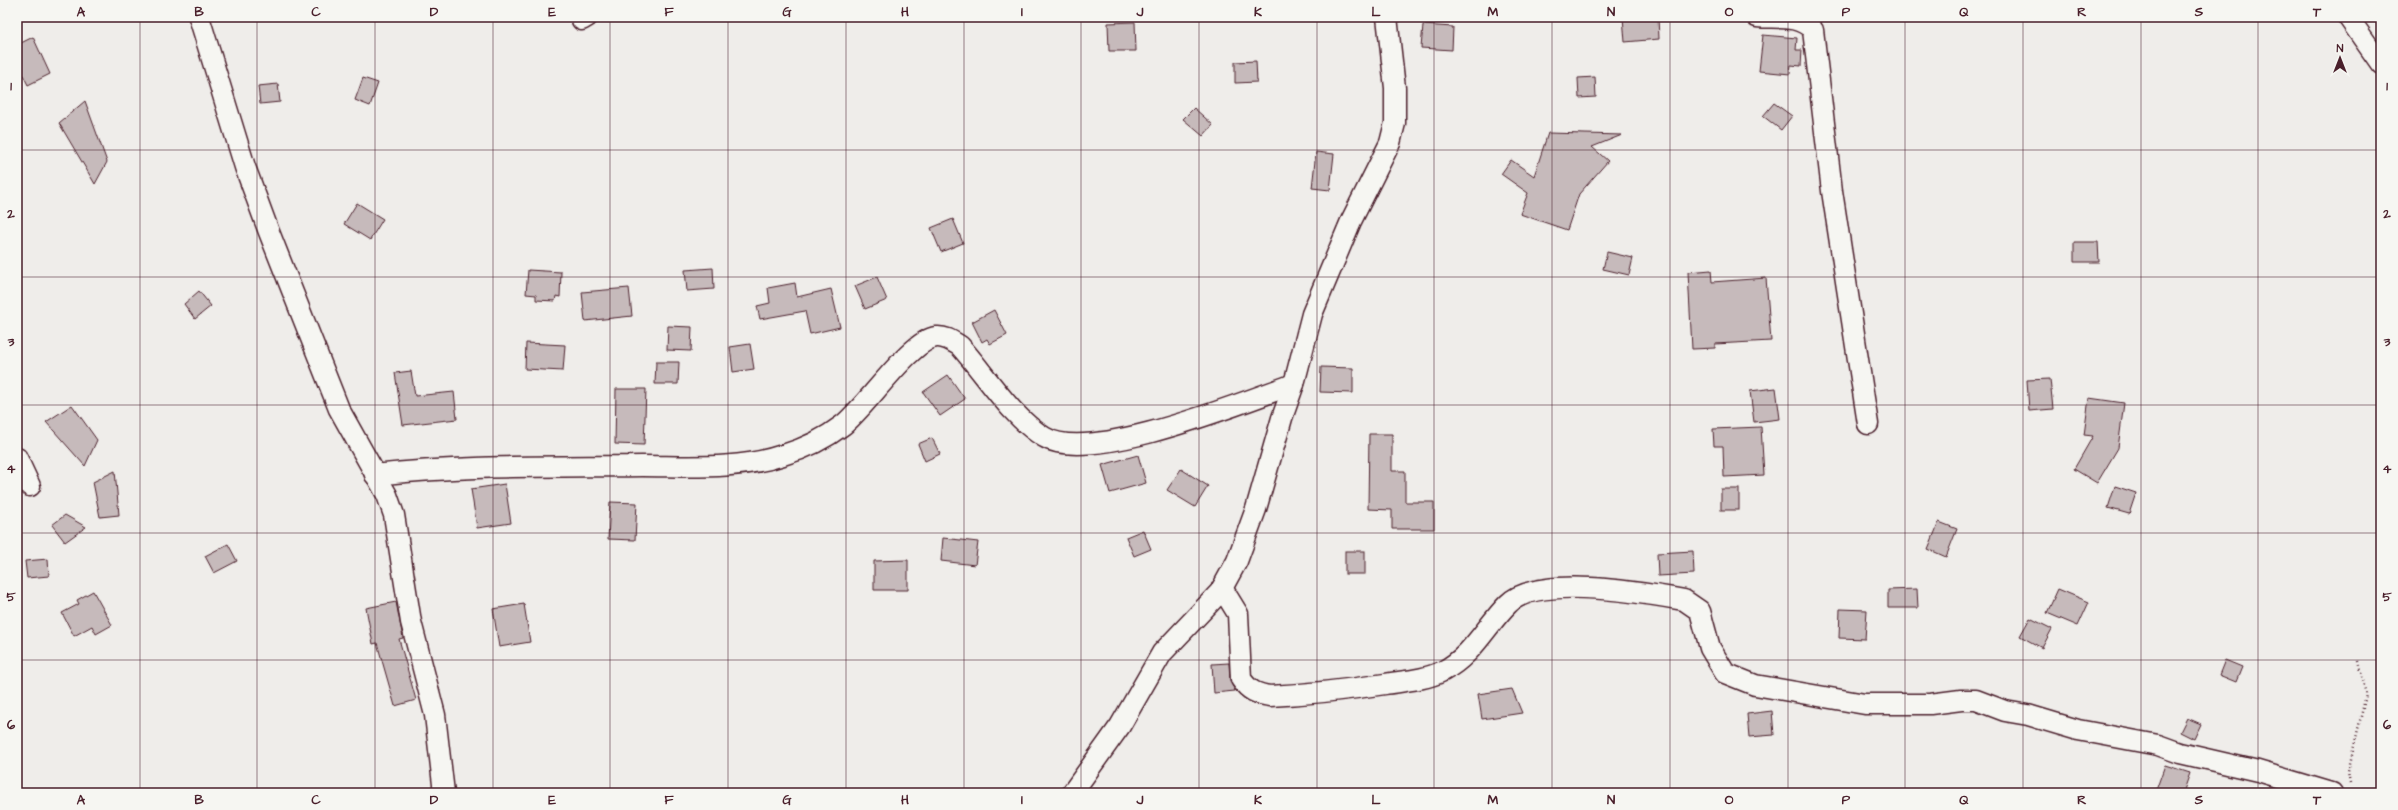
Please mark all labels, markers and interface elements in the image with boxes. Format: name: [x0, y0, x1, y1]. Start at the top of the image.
text: A: [77, 3, 86, 21]
text: B: [194, 3, 204, 21]
text: C: [311, 3, 321, 21]
text: D: [430, 3, 439, 21]
text: E: [548, 3, 556, 21]
text: F: [664, 3, 674, 21]
text: G: [782, 3, 792, 21]
text: H: [901, 3, 909, 21]
text: I: [1021, 3, 1023, 21]
text: J: [1136, 3, 1144, 21]
text: K: [1254, 3, 1262, 21]
text: L: [1371, 3, 1381, 21]
text: M: [1488, 3, 1499, 21]
text: N: [1607, 3, 1615, 21]
text: O: [1725, 3, 1734, 21]
text: P: [1842, 3, 1851, 21]
text: Q: [1959, 3, 1969, 21]
text: R: [2077, 3, 2087, 21]
text: S: [2194, 3, 2204, 21]
text: T: [2312, 3, 2322, 21]
north arrow: [2320, 38, 2360, 78]
text: N: [2337, 41, 2344, 56]
text: 1: [10, 77, 12, 95]
text: 1: [2386, 77, 2388, 95]
text: 2: [6, 205, 15, 223]
text: 2: [2382, 205, 2391, 223]
text: 3: [7, 333, 15, 351]
text: 3: [2383, 333, 2391, 351]
text: 4: [7, 460, 16, 478]
text: 4: [2383, 460, 2392, 478]
text: 5: [6, 588, 16, 606]
text: 5: [2382, 588, 2392, 606]
text: 6: [7, 716, 16, 734]
text: 6: [2383, 716, 2392, 734]
text: A: [77, 791, 86, 809]
text: B: [194, 791, 204, 809]
text: C: [311, 791, 321, 809]
text: D: [430, 791, 439, 809]
text: E: [548, 791, 556, 809]
text: F: [664, 791, 674, 809]
text: G: [782, 791, 792, 809]
text: H: [901, 791, 909, 809]
text: I: [1021, 791, 1023, 809]
text: J: [1136, 791, 1144, 809]
text: K: [1254, 791, 1262, 809]
text: L: [1371, 791, 1381, 809]
text: M: [1488, 791, 1499, 809]
text: N: [1607, 791, 1615, 809]
text: O: [1725, 791, 1734, 809]
text: P: [1842, 791, 1851, 809]
text: Q: [1959, 791, 1969, 809]
text: R: [2077, 791, 2087, 809]
text: S: [2194, 791, 2204, 809]
text: T: [2312, 791, 2322, 809]

